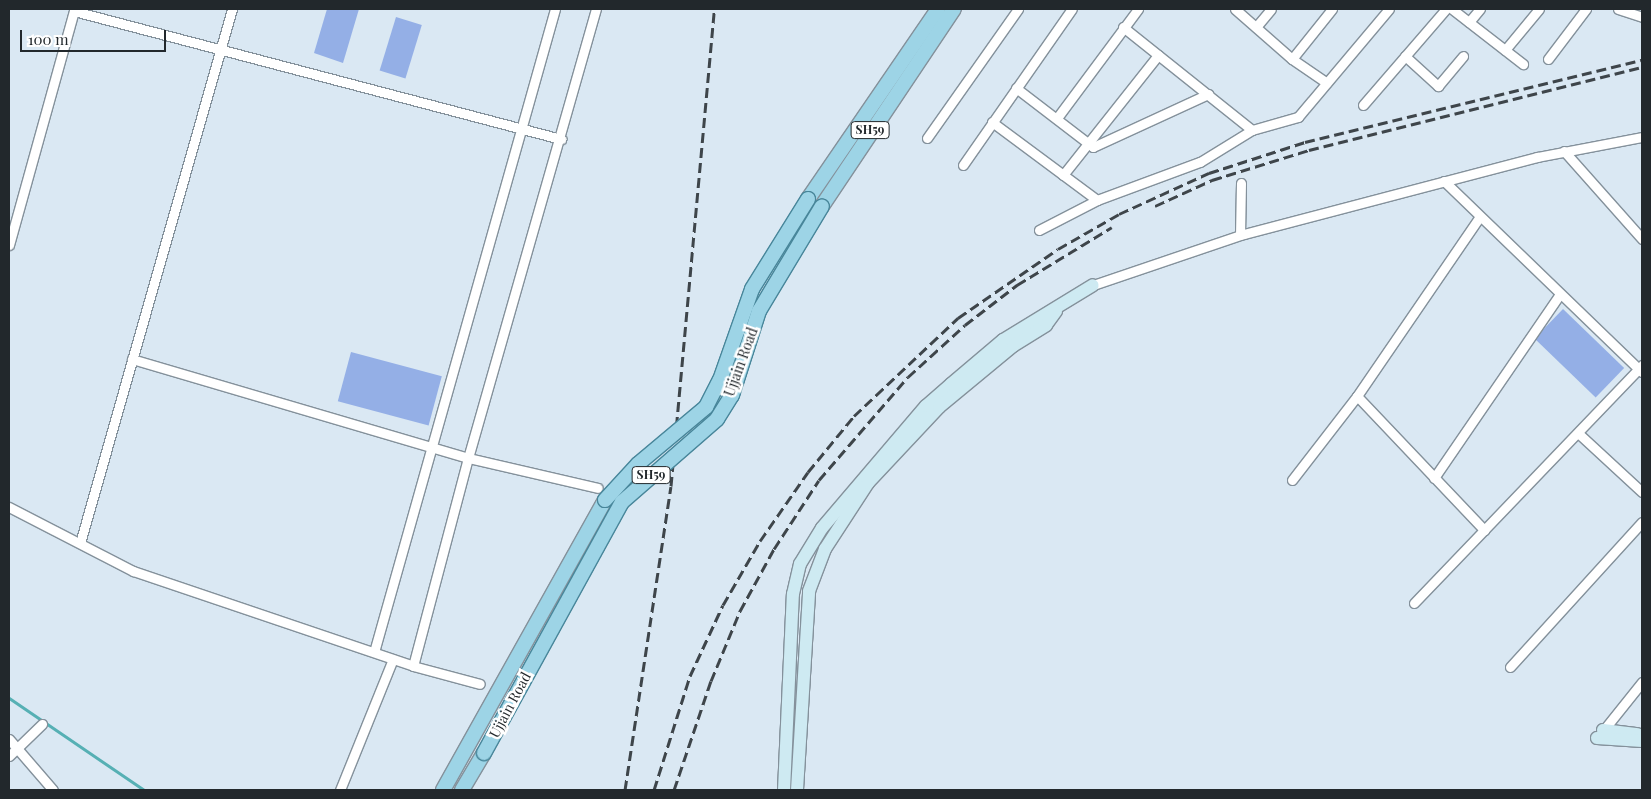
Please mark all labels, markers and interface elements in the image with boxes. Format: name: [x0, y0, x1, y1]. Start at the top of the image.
scale bar: [22, 20, 169, 52]
text: 100 m: [28, 29, 69, 49]
road number: SH59: [850, 120, 890, 140]
street label: Ujjain Road: [721, 325, 761, 399]
road number: SH59: [631, 466, 671, 484]
street label: Ujjain Road: [486, 669, 534, 741]

